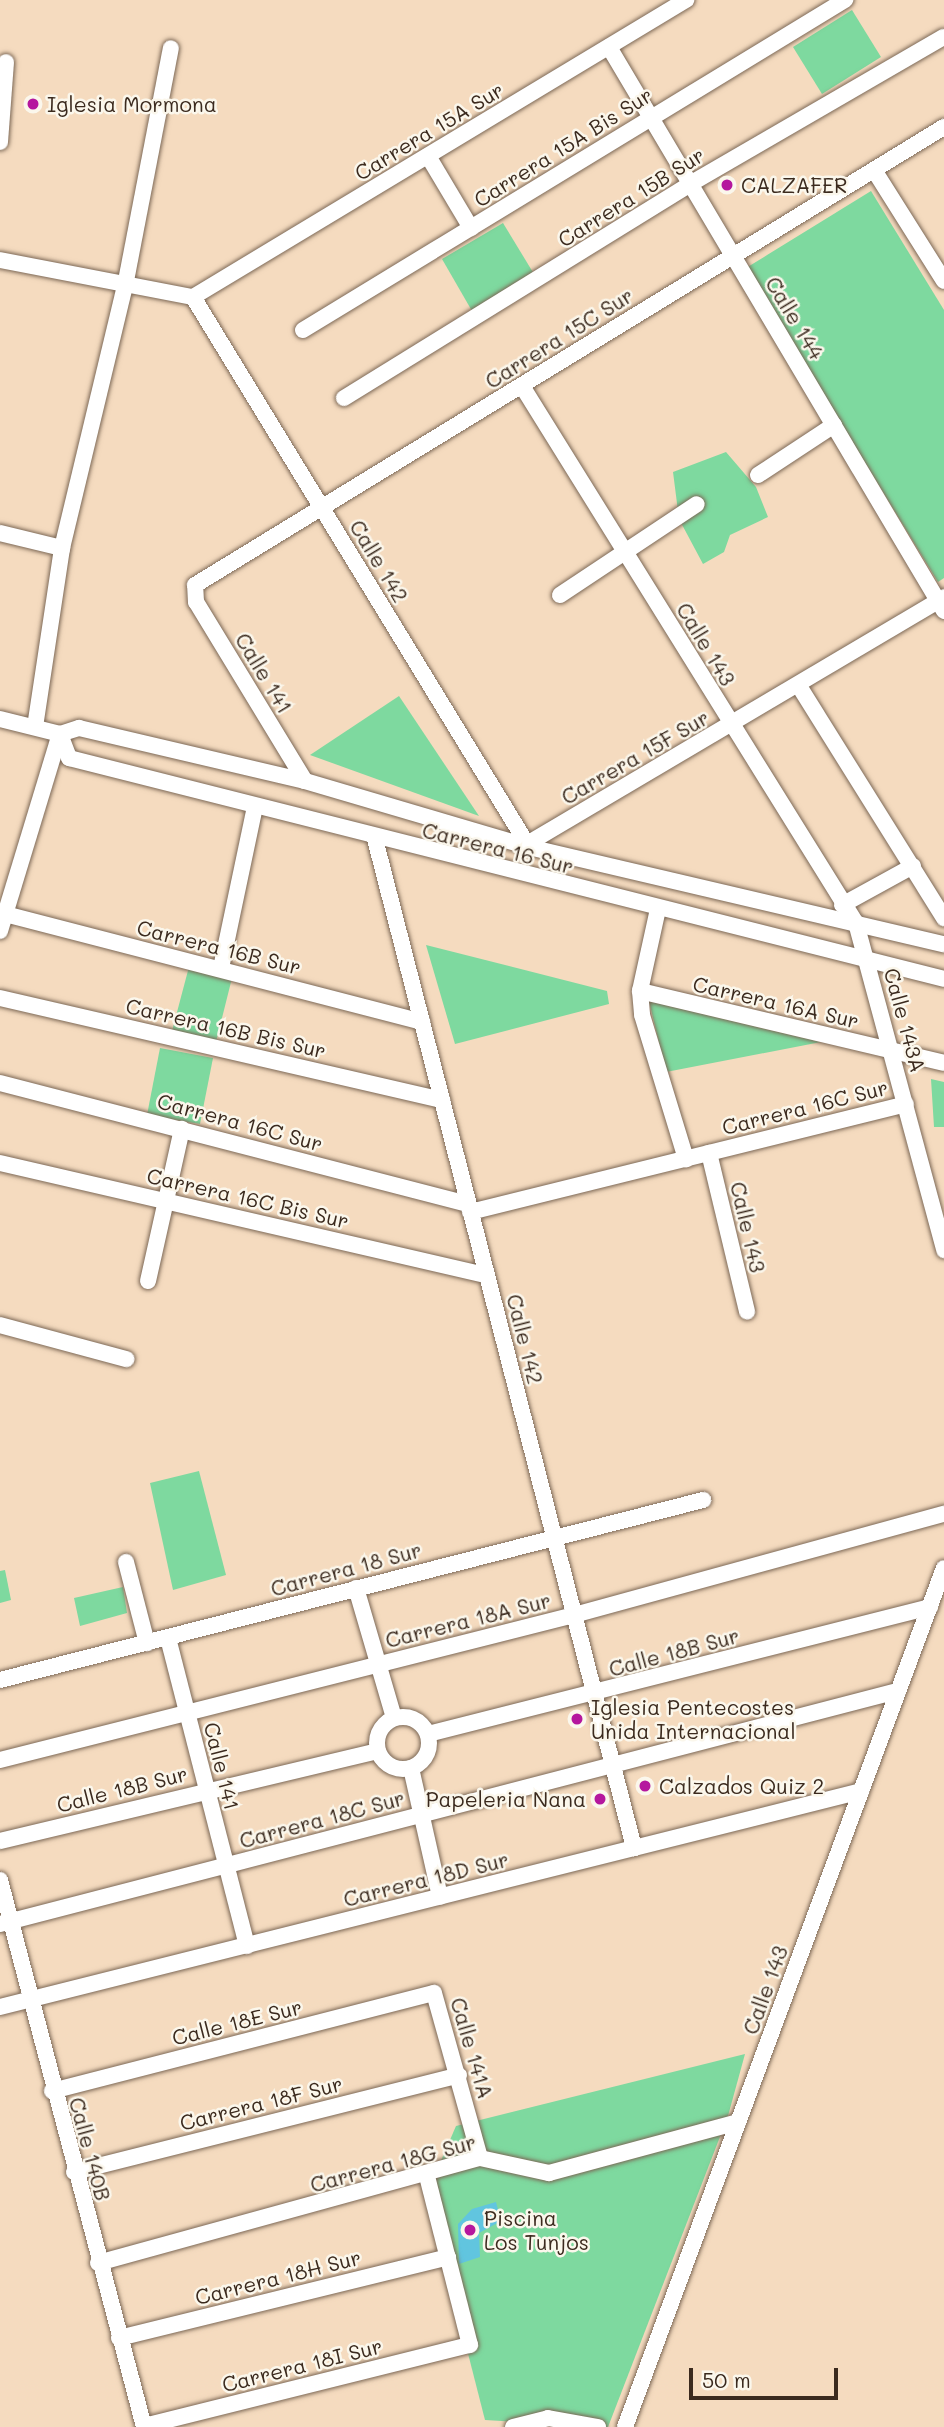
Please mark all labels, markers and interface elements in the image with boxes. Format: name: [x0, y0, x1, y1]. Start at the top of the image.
street label: Carrera 15A Sur: [350, 77, 508, 185]
street label: Carrera 15A Bis Sur: [469, 82, 657, 212]
place label: Iglesia Mormona: [47, 91, 217, 117]
marker: Iglesia Mormona: [25, 96, 41, 112]
street label: Carrera 15B Sur: [553, 142, 709, 252]
place label: CALZAFER: [741, 172, 847, 198]
marker: CALZAFER: [719, 177, 735, 193]
street label: Calle 144: [760, 272, 830, 364]
street label: Carrera 15C Sur: [480, 282, 638, 394]
street label: Calle 142: [345, 515, 413, 607]
street label: Calle 143: [671, 598, 741, 690]
street label: Calle 141: [230, 628, 298, 718]
street label: Carrera 15F Sur: [557, 704, 713, 810]
street label: Carrera 16 Sur: [420, 817, 576, 879]
street label: Carrera 16B Sur: [134, 914, 304, 980]
street label: Calle 143A: [879, 965, 931, 1075]
street label: Carrera 16A Sur: [691, 971, 861, 1033]
street label: Carrera 16B Bis Sur: [123, 993, 329, 1063]
street label: Carrera 16C Sur: [719, 1074, 891, 1140]
street label: Carrera 16C Sur: [155, 1088, 325, 1156]
street label: Carrera 16C Bis Sur: [145, 1162, 351, 1234]
street label: Calle 143: [725, 1179, 771, 1275]
street label: Calle 142: [502, 1291, 548, 1387]
street label: Carrera 18 Sur: [268, 1537, 424, 1601]
street label: Carrera 18A Sur: [383, 1587, 553, 1653]
street label: Calle 18B Sur: [606, 1622, 742, 1682]
place label: Iglesia Pentecostes Unida Internacional: [591, 1694, 796, 1744]
marker: Iglesia Pentecostes Unida Internacional: [569, 1711, 585, 1727]
street label: Calle 141: [199, 1720, 245, 1812]
street label: Calle 18B Sur: [54, 1761, 190, 1817]
place label: Calzados Quiz 2: [659, 1773, 824, 1799]
marker: Calzados Quiz 2: [637, 1778, 653, 1794]
street label: Carrera 18C Sur: [237, 1785, 407, 1853]
place label: Papeleria Nana: [426, 1786, 586, 1812]
marker: Papeleria Nana: [592, 1791, 608, 1807]
street label: Carrera 18D Sur: [341, 1846, 511, 1912]
street label: Calle 143: [737, 1942, 793, 2038]
street label: Calle 18E Sur: [169, 1994, 305, 2050]
street label: Calle 141A: [446, 1995, 498, 2101]
street label: Carrera 18F Sur: [177, 2071, 345, 2135]
street label: Calle 140B: [64, 2095, 116, 2203]
street label: Carrera 18G Sur: [307, 2129, 479, 2197]
place label: Piscina Los Tunjos: [484, 2205, 589, 2255]
marker: Piscina Los Tunjos: [462, 2222, 478, 2238]
street label: Carrera 18H Sur: [192, 2244, 364, 2310]
street label: Carrera 18I Sur: [219, 2333, 385, 2397]
scale bar: [692, 2354, 841, 2398]
text: 50 m: [702, 2366, 751, 2393]

